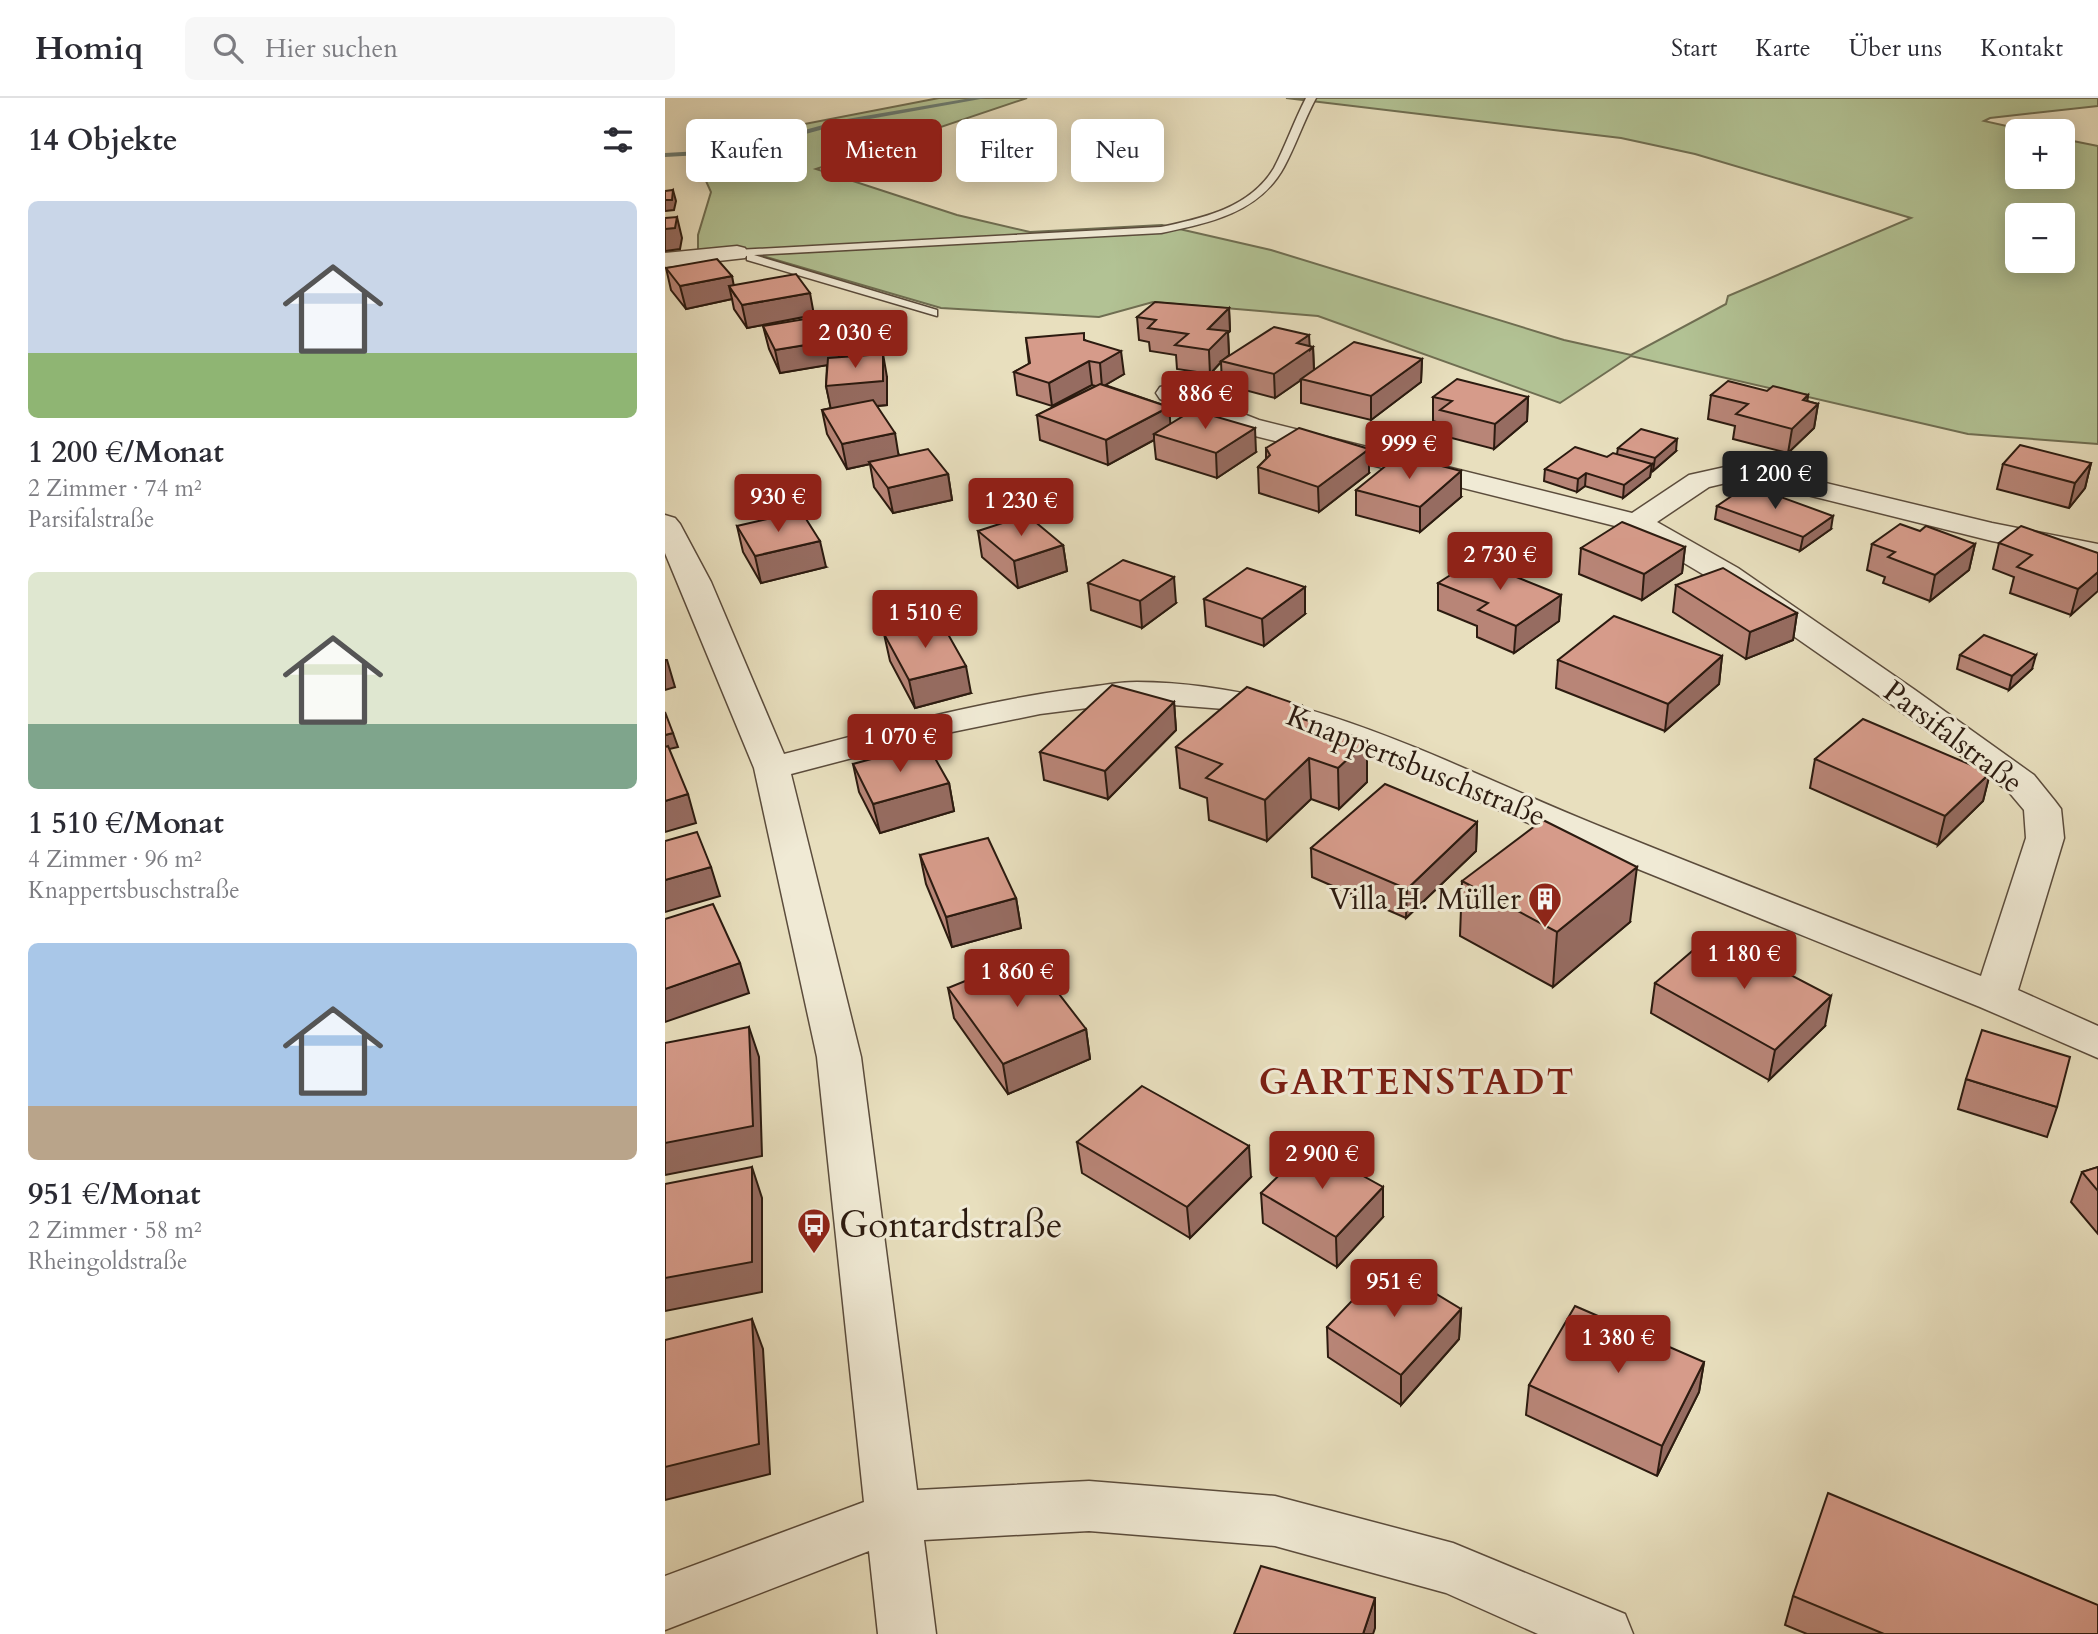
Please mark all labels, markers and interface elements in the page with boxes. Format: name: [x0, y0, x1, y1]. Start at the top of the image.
search box: [185, 17, 675, 80]
text: Homiq: [35, 26, 143, 71]
icon: search: [209, 29, 247, 67]
text: Hier suchen: [265, 31, 398, 66]
text: Start: [1671, 32, 1717, 65]
text: Karte: [1755, 32, 1811, 65]
text: Über uns: [1849, 32, 1942, 65]
text: Kontakt: [1980, 32, 2063, 65]
chip: Kaufen: [686, 119, 807, 182]
chip: Mieten: [821, 119, 942, 182]
chip: Filter: [956, 119, 1057, 182]
chip: Neu: [1071, 119, 1164, 182]
map controls: [2005, 119, 2075, 273]
button: +: [2005, 119, 2075, 189]
text: 14 Objekte: [28, 120, 178, 161]
icon: filters: [599, 121, 637, 159]
button: −: [2005, 203, 2075, 273]
icon: home: [270, 246, 396, 372]
pin: 2 030 €: [790, 310, 920, 370]
text: 2 030 €: [818, 317, 892, 348]
pin: 886 €: [1156, 372, 1254, 431]
text: 886 €: [1177, 378, 1233, 409]
pin: 999 €: [1360, 422, 1458, 481]
text: 999 €: [1381, 428, 1437, 459]
text: 1 200 €/Monat: [28, 432, 224, 473]
pin: 1 200 €: [1710, 452, 1840, 511]
text: 1 200 €: [1738, 458, 1812, 489]
text: 2 Zimmer · 74 m²: [28, 473, 202, 504]
pin: 930 €: [729, 474, 827, 534]
pin: 1 230 €: [956, 478, 1086, 538]
text: 930 €: [750, 481, 806, 512]
text: 1 230 €: [984, 485, 1058, 516]
text: Parsifalstraße: [28, 504, 154, 535]
pin: 2 730 €: [1435, 532, 1565, 592]
text: 2 730 €: [1463, 539, 1537, 570]
pin: 1 510 €: [860, 590, 990, 650]
text: 1 510 €: [888, 597, 962, 628]
icon: home: [270, 617, 396, 743]
street label: Parsifalstraße: [1875, 671, 2031, 803]
street label: Knappertsbuschstraße: [1280, 695, 1552, 837]
pin: 1 070 €: [835, 714, 965, 774]
text: 1 070 €: [863, 721, 937, 752]
text: 1 510 €/Monat: [28, 803, 224, 844]
text: 4 Zimmer · 96 m²: [28, 844, 202, 875]
text: Knappertsbuschstraße: [28, 875, 240, 906]
place label: Villa H. Müller: [1329, 879, 1521, 920]
building icon: Villa H. Müller: [1526, 880, 1564, 929]
pin: 1 180 €: [1679, 932, 1809, 991]
text: 1 180 €: [1707, 938, 1781, 969]
pin: 1 860 €: [952, 950, 1082, 1009]
text: 1 860 €: [980, 956, 1054, 987]
icon: home: [270, 988, 396, 1114]
district label: GARTENSTADT: [1258, 1057, 1576, 1107]
pin: 2 900 €: [1257, 1132, 1387, 1191]
text: 2 900 €: [1285, 1138, 1359, 1169]
text: 951 €/Monat: [28, 1174, 200, 1215]
place label: Gontardstraße: [839, 1200, 1063, 1250]
bus stop icon: Gontardstraße: [795, 1206, 833, 1255]
text: 2 Zimmer · 58 m²: [28, 1215, 202, 1246]
text: Rheingoldstraße: [28, 1246, 187, 1277]
pin: 951 €: [1345, 1260, 1443, 1319]
text: 951 €: [1366, 1266, 1422, 1297]
pin: 1 380 €: [1553, 1316, 1683, 1375]
text: 1 380 €: [1581, 1322, 1655, 1353]

